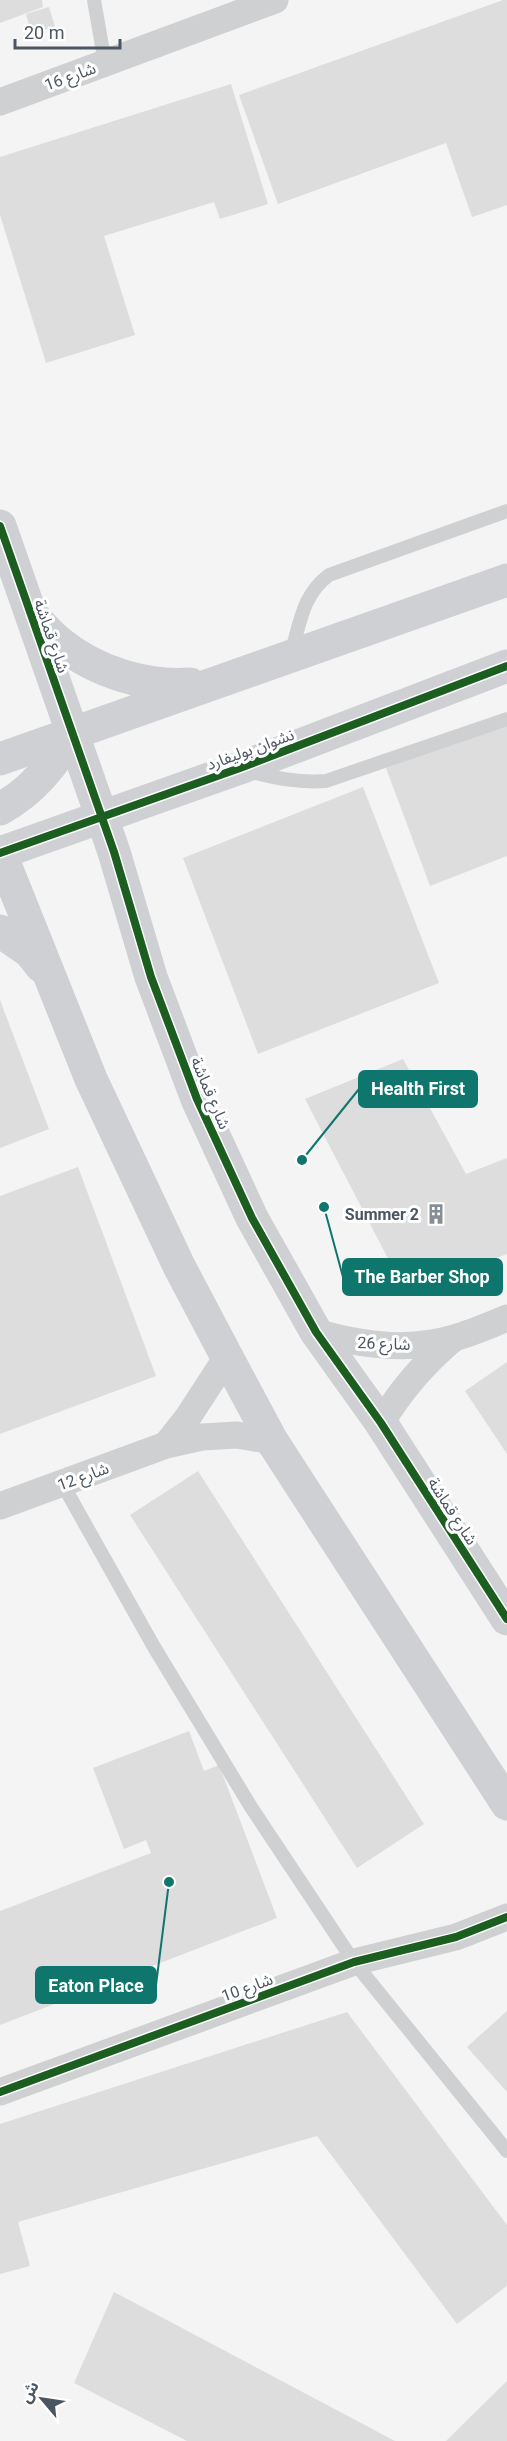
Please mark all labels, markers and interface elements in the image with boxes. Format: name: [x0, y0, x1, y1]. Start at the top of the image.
scale bar: [15, 12, 120, 50]
text: 20 m: [24, 22, 64, 43]
street label: شارع 16: [42, 58, 99, 97]
street label: شارع قماشة: [27, 597, 73, 676]
street label: نشوان بوليفارد: [204, 725, 297, 774]
street label: شارع قماشة: [184, 1054, 234, 1133]
callout: Health First: [359, 1071, 477, 1107]
text: Health First: [371, 1078, 465, 1099]
building icon: Summer 2: [424, 1202, 448, 1226]
place label: Summer 2: [345, 1205, 419, 1224]
callout: The Barber Shop: [343, 1259, 502, 1295]
text: The Barber Shop: [354, 1266, 490, 1287]
street label: شارع 26: [357, 1333, 411, 1357]
street label: شارع 12: [55, 1458, 112, 1497]
street label: شارع قماشة: [421, 1474, 481, 1550]
callout: Eaton Place: [36, 1967, 156, 2003]
street label: شارع 10: [219, 1969, 276, 2008]
text: Eaton Place: [48, 1975, 144, 1996]
north arrow: [12, 2369, 72, 2429]
text: ش: [16, 2378, 43, 2406]

